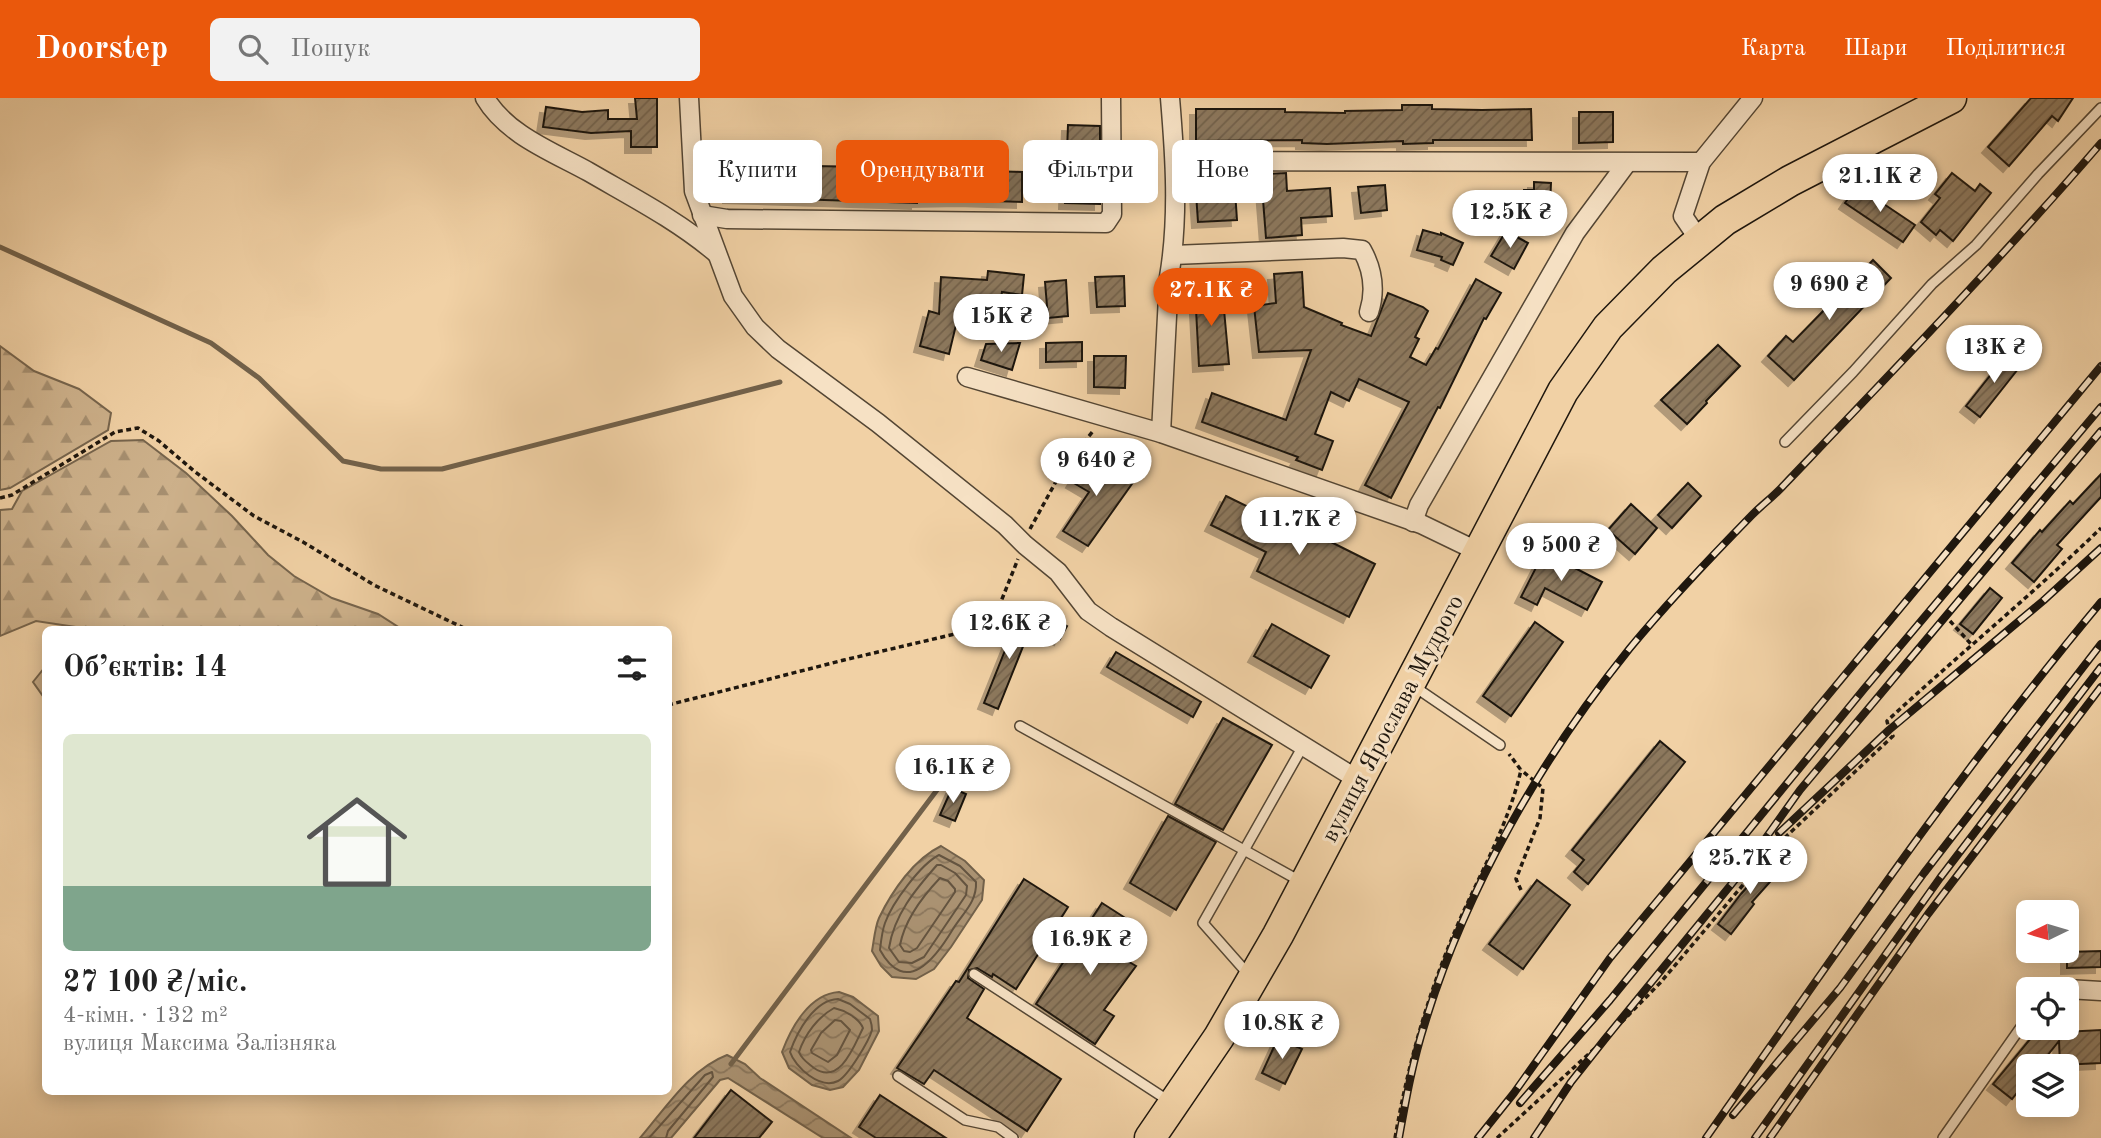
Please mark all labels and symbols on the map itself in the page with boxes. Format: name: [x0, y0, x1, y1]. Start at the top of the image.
pin: 21.1K ₴: [1815, 155, 1945, 214]
pin: 12.5K ₴: [1445, 190, 1575, 250]
pin: 9 690 ₴: [1764, 262, 1894, 322]
pin: 27.1K ₴: [1146, 268, 1276, 328]
pin: 15K ₴: [952, 294, 1050, 354]
pin: 13K ₴: [1945, 326, 2043, 385]
pin: 9 640 ₴: [1031, 438, 1161, 498]
pin: 11.7K ₴: [1234, 498, 1364, 557]
pin: 9 500 ₴: [1496, 524, 1626, 583]
street label: вулиця Ярослава Мудрого: [1318, 591, 1469, 846]
pin: 12.6K ₴: [944, 602, 1074, 661]
pin: 16.1K ₴: [888, 746, 1018, 805]
pin: 25.7K ₴: [1685, 836, 1815, 896]
north arrow: [2016, 900, 2079, 962]
pin: 16.9K ₴: [1025, 918, 1155, 977]
pin: 10.8K ₴: [1217, 1002, 1347, 1061]

